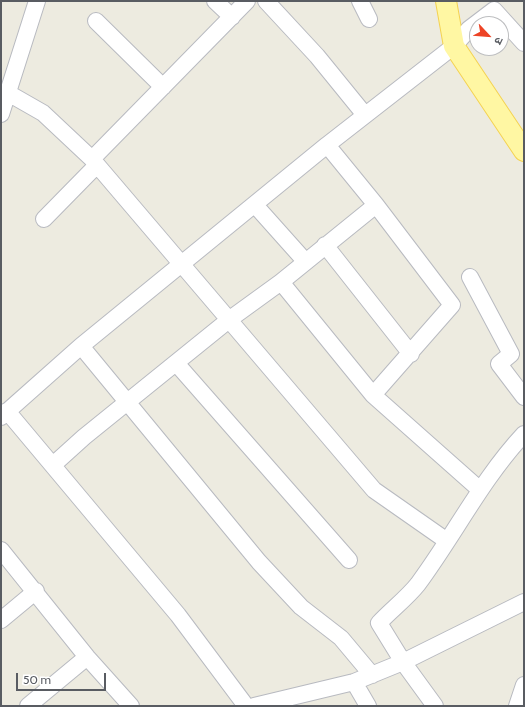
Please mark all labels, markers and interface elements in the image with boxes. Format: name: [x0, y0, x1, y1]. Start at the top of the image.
north arrow: [469, 16, 509, 56]
text: उ: [491, 35, 507, 47]
scale bar: [18, 665, 108, 691]
text: 50 m: [23, 672, 51, 687]

